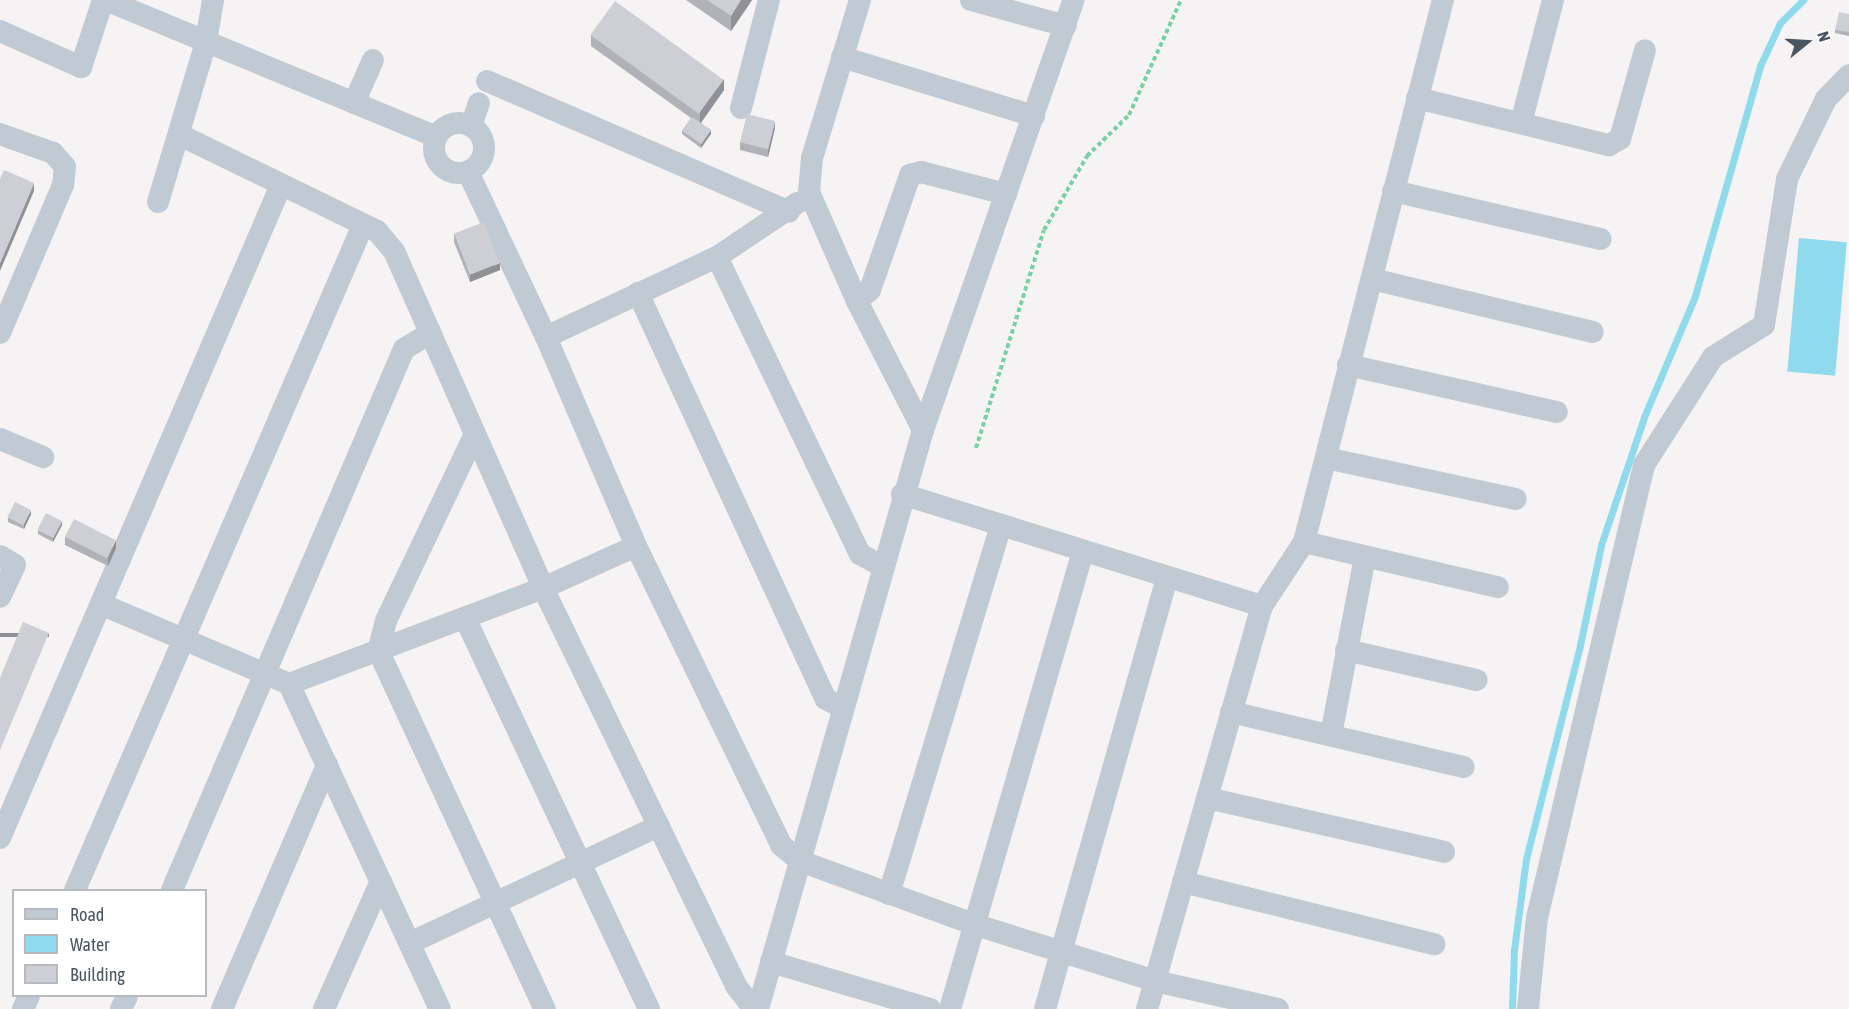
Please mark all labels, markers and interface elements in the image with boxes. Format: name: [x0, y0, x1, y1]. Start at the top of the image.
north arrow: [1777, 12, 1837, 72]
text: N: [1814, 29, 1834, 44]
legend: [12, 889, 207, 997]
text: Road: [70, 904, 104, 925]
text: Water: [70, 934, 109, 955]
text: Building: [70, 964, 125, 985]

